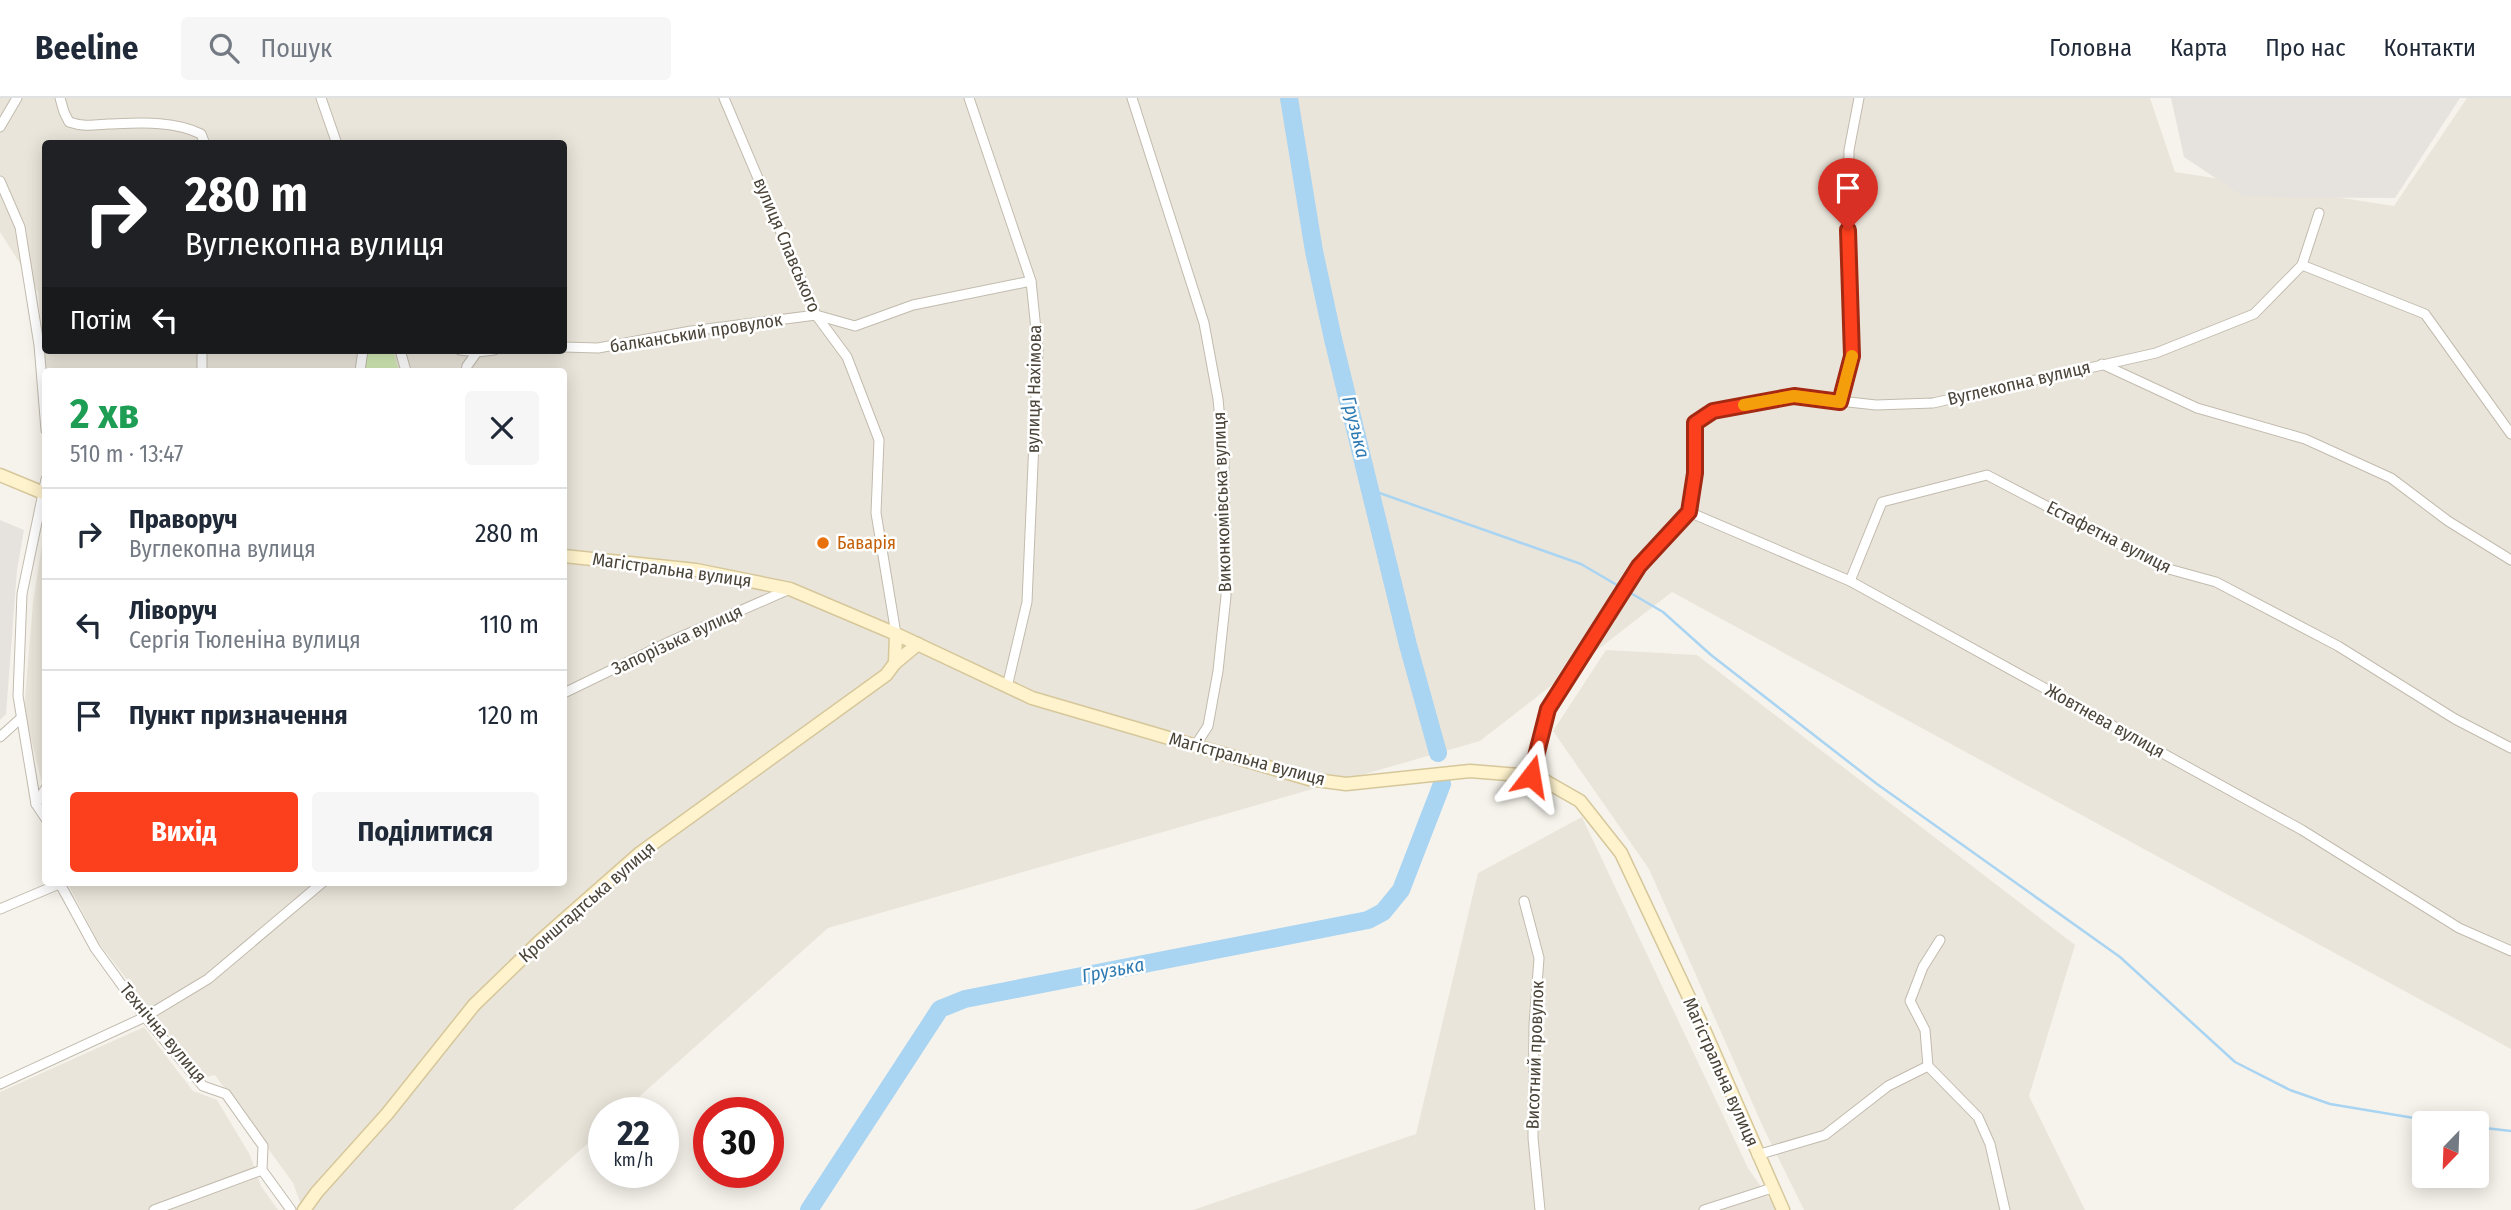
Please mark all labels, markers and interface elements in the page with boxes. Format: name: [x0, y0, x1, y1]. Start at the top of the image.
search box: [181, 17, 671, 80]
text: Beeline: [35, 28, 139, 68]
icon: search: [205, 29, 243, 67]
text: Пошук: [261, 33, 332, 64]
text: Головна: [2049, 34, 2132, 62]
text: Карта: [2170, 34, 2227, 62]
text: Про нас: [2265, 34, 2346, 62]
text: Контакти: [2384, 34, 2476, 62]
pin: [1818, 158, 1878, 230]
text: 280 m: [185, 165, 308, 224]
icon: right: [70, 168, 161, 259]
icon: arrive: [1829, 169, 1867, 207]
street label: вулиця Славського: [749, 174, 825, 316]
text: Вуглекопна вулиця: [185, 225, 445, 263]
icon: left: [146, 301, 184, 339]
text: Потім: [70, 305, 132, 336]
street label: балканський провулок: [608, 308, 784, 357]
street label: вулиця Нахімова: [1022, 324, 1046, 453]
street label: Вуглекопна вулиця: [1945, 356, 2093, 410]
text: 2 хв: [70, 389, 139, 439]
button: close: [465, 391, 539, 465]
water label: Грузька: [1337, 394, 1375, 460]
street label: Виконкомівська вулиця: [1208, 412, 1236, 592]
text: 510 m · 13:47: [70, 440, 183, 468]
street label: Естафетна вулиця: [2043, 496, 2175, 578]
text: Праворуч: [129, 504, 238, 535]
icon: right: [70, 515, 108, 553]
text: 280 m: [475, 518, 539, 549]
place label: Баварія: [837, 532, 896, 554]
text: Вуглекопна вулиця: [129, 535, 316, 563]
marker: Баварія: [815, 535, 831, 551]
street label: Магістральна вулиця: [591, 548, 753, 592]
text: Ліворуч: [129, 595, 217, 626]
street label: Запорізька вулиця: [608, 600, 746, 680]
icon: left: [70, 606, 108, 644]
text: 110 m: [479, 609, 539, 640]
text: Сергія Тюленіна вулиця: [129, 626, 361, 654]
street label: Жовтнева вулиця: [2042, 679, 2168, 763]
icon: arrive: [70, 697, 108, 735]
text: Пункт призначення: [129, 700, 348, 731]
text: 120 m: [478, 700, 539, 731]
street label: Магістральна вулиця: [1167, 728, 1327, 790]
position arrow: [1494, 739, 1568, 813]
button: Вихід: [70, 792, 298, 872]
button: Поділитися: [312, 792, 539, 872]
street label: Кронштадтська вулиця: [514, 837, 660, 967]
water label: Грузька: [1080, 953, 1146, 987]
street label: Технічна вулиця: [115, 979, 211, 1087]
street label: Висотний провулок: [1521, 980, 1549, 1130]
street label: Магістральна вулиця: [1678, 994, 1764, 1150]
speed limit sign: 30: [693, 1097, 784, 1188]
north arrow: [2412, 1111, 2488, 1188]
map controls: [2412, 1111, 2489, 1188]
text: 22: [617, 1112, 650, 1154]
text: km/h: [613, 1149, 654, 1171]

